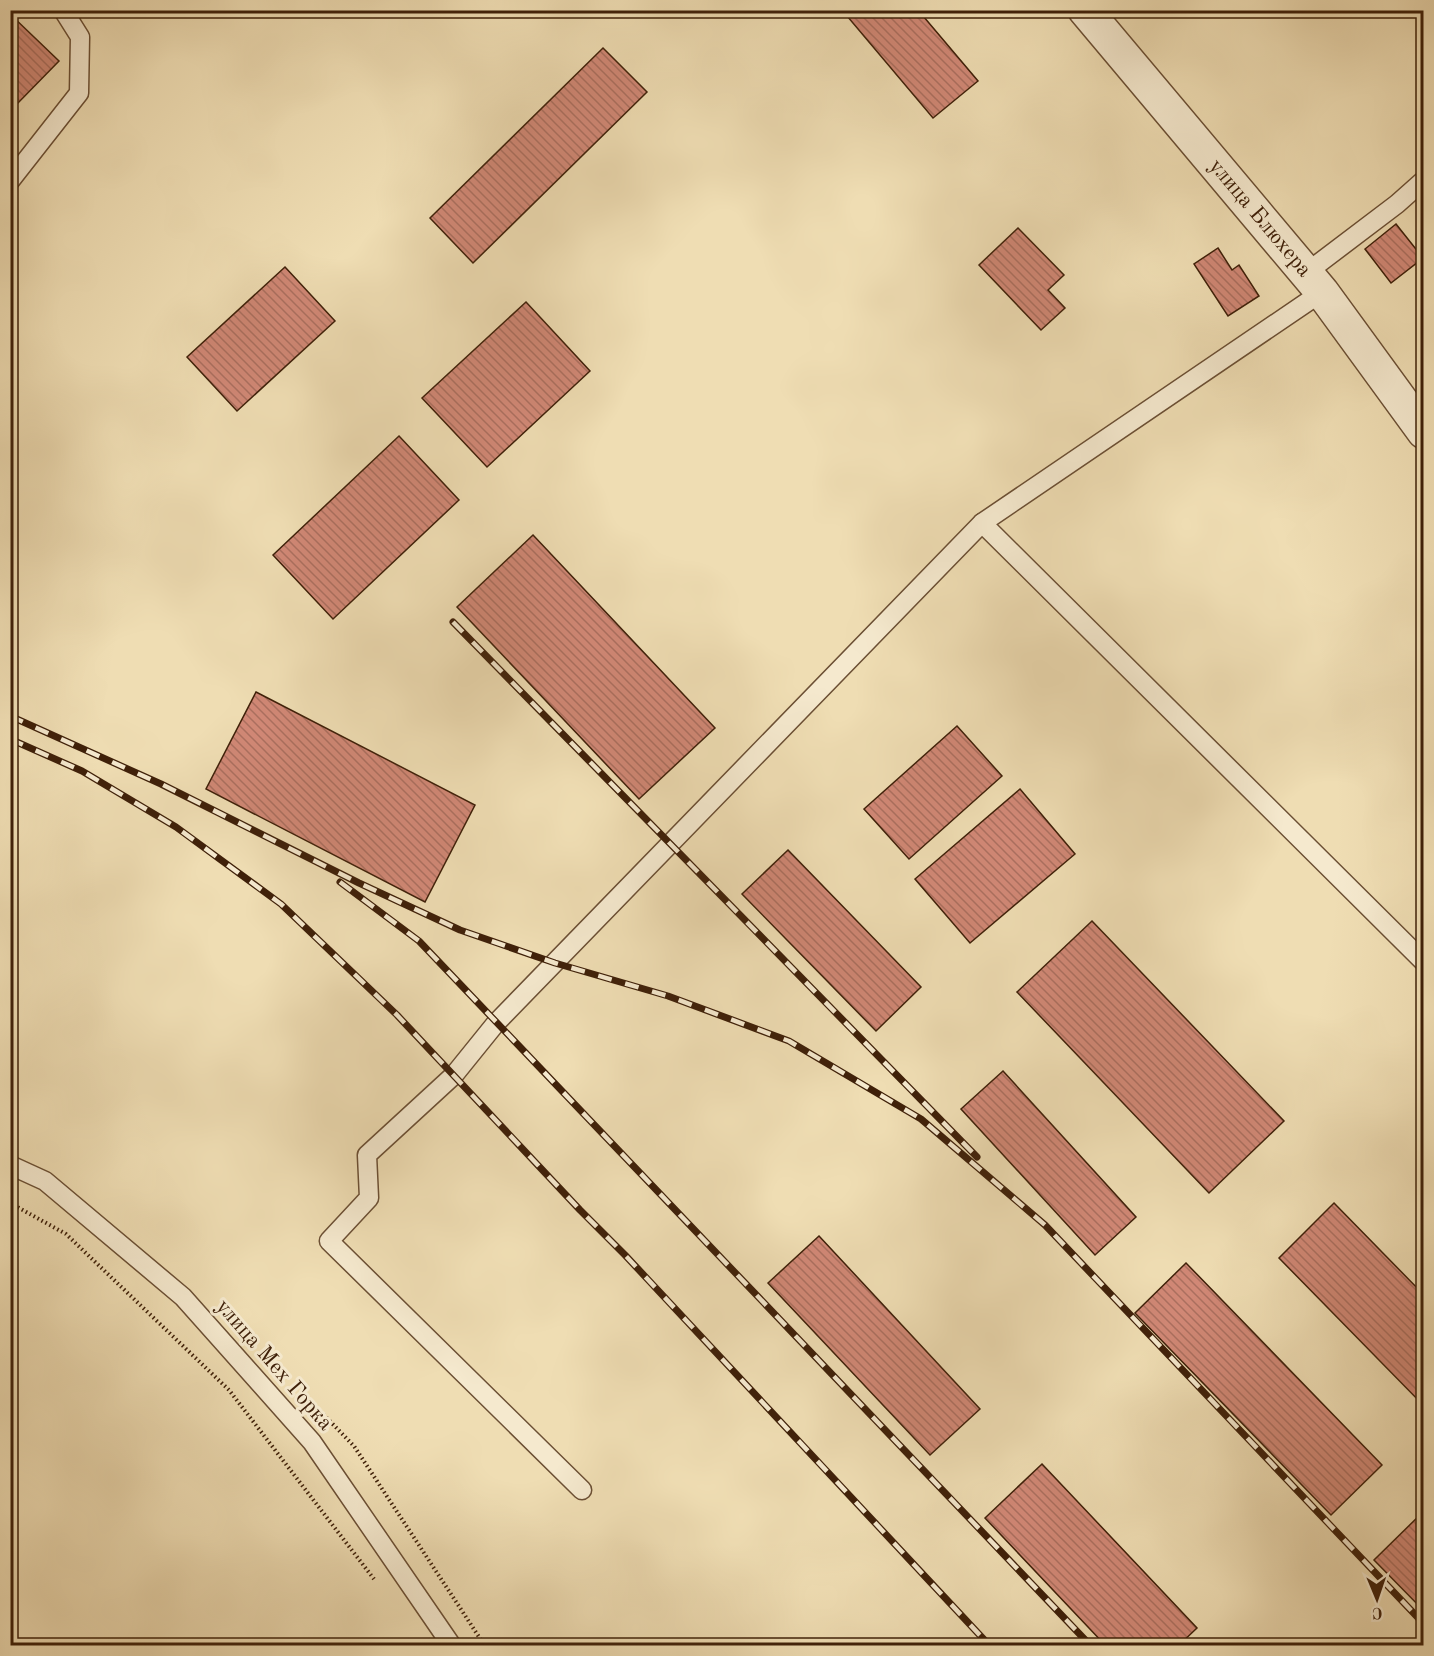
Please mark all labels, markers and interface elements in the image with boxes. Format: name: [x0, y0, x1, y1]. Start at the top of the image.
street label: улица Блюхера: [1204, 155, 1316, 282]
street label: улица Мех Горка: [211, 1295, 337, 1435]
north arrow: [1347, 1569, 1407, 1629]
text: С: [1372, 1604, 1383, 1620]

